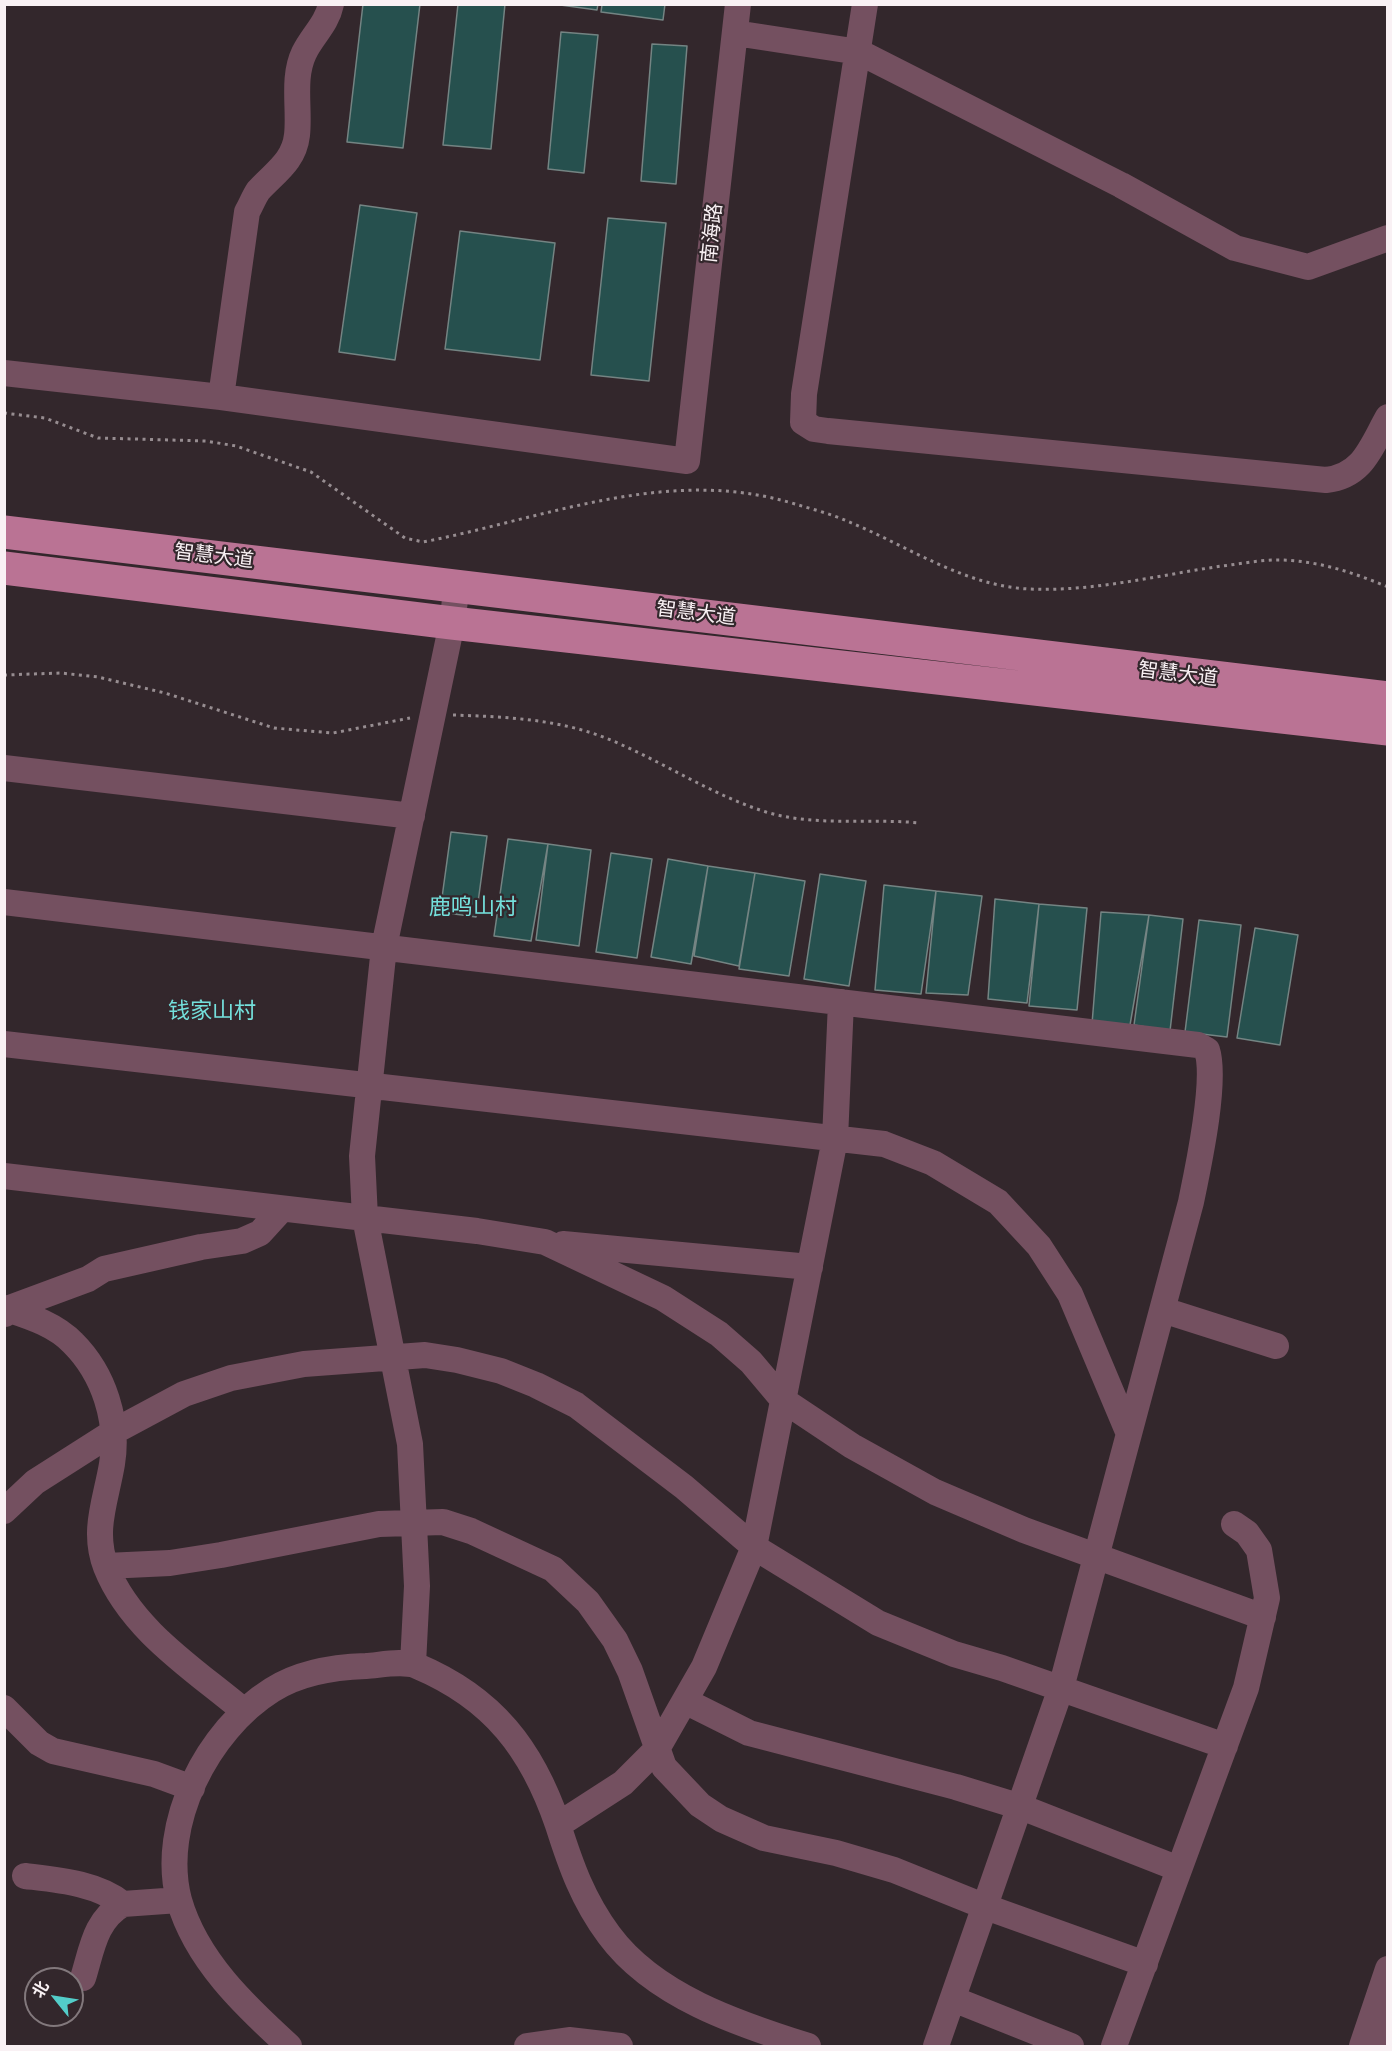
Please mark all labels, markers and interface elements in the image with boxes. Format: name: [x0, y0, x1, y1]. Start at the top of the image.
street label: 南海路: [697, 202, 727, 264]
street label: 智慧大道: [173, 539, 255, 573]
street label: 智慧大道: [655, 596, 737, 630]
street label: 智慧大道: [1137, 657, 1219, 691]
district label: 鹿鸣山村: [429, 894, 517, 920]
district label: 钱家山村: [168, 998, 256, 1024]
north arrow: [24, 1967, 84, 2027]
text: 北: [28, 1978, 52, 2000]

